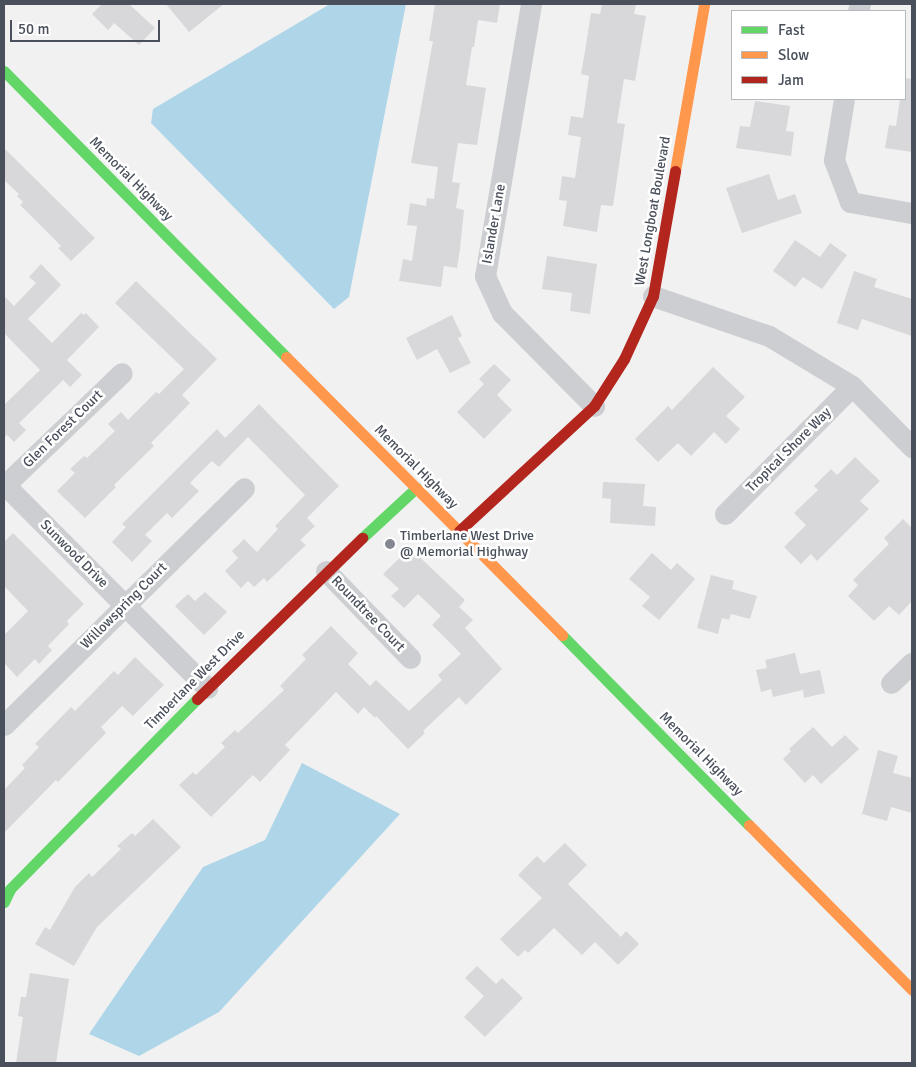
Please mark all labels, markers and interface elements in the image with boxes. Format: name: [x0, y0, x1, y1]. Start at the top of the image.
scale bar: [12, 10, 162, 42]
legend: [731, 10, 906, 100]
text: 50 m: [18, 20, 49, 38]
text: Fast: [778, 21, 805, 39]
text: Slow: [778, 46, 809, 64]
text: Jam: [778, 71, 804, 89]
street label: Memorial Highway: [86, 134, 176, 224]
street label: West Longboat Boulevard: [632, 135, 674, 287]
street label: Islander Lane: [479, 183, 509, 265]
street label: Glen Forest Court: [20, 387, 106, 471]
street label: Tropical Shore Way: [743, 404, 835, 496]
street label: Memorial Highway: [371, 422, 461, 512]
street label: Sunwood Drive: [37, 517, 111, 591]
place label: Timberlane West Drive @ Memorial Highway: [400, 528, 534, 560]
marker: Timberlane West Drive @ Memorial Highway: [384, 538, 396, 550]
street label: Willowspring Court: [77, 559, 171, 653]
street label: Roundtree Court: [328, 573, 408, 655]
street label: Timberlane West Drive: [142, 627, 248, 733]
street label: Memorial Highway: [656, 709, 746, 799]

